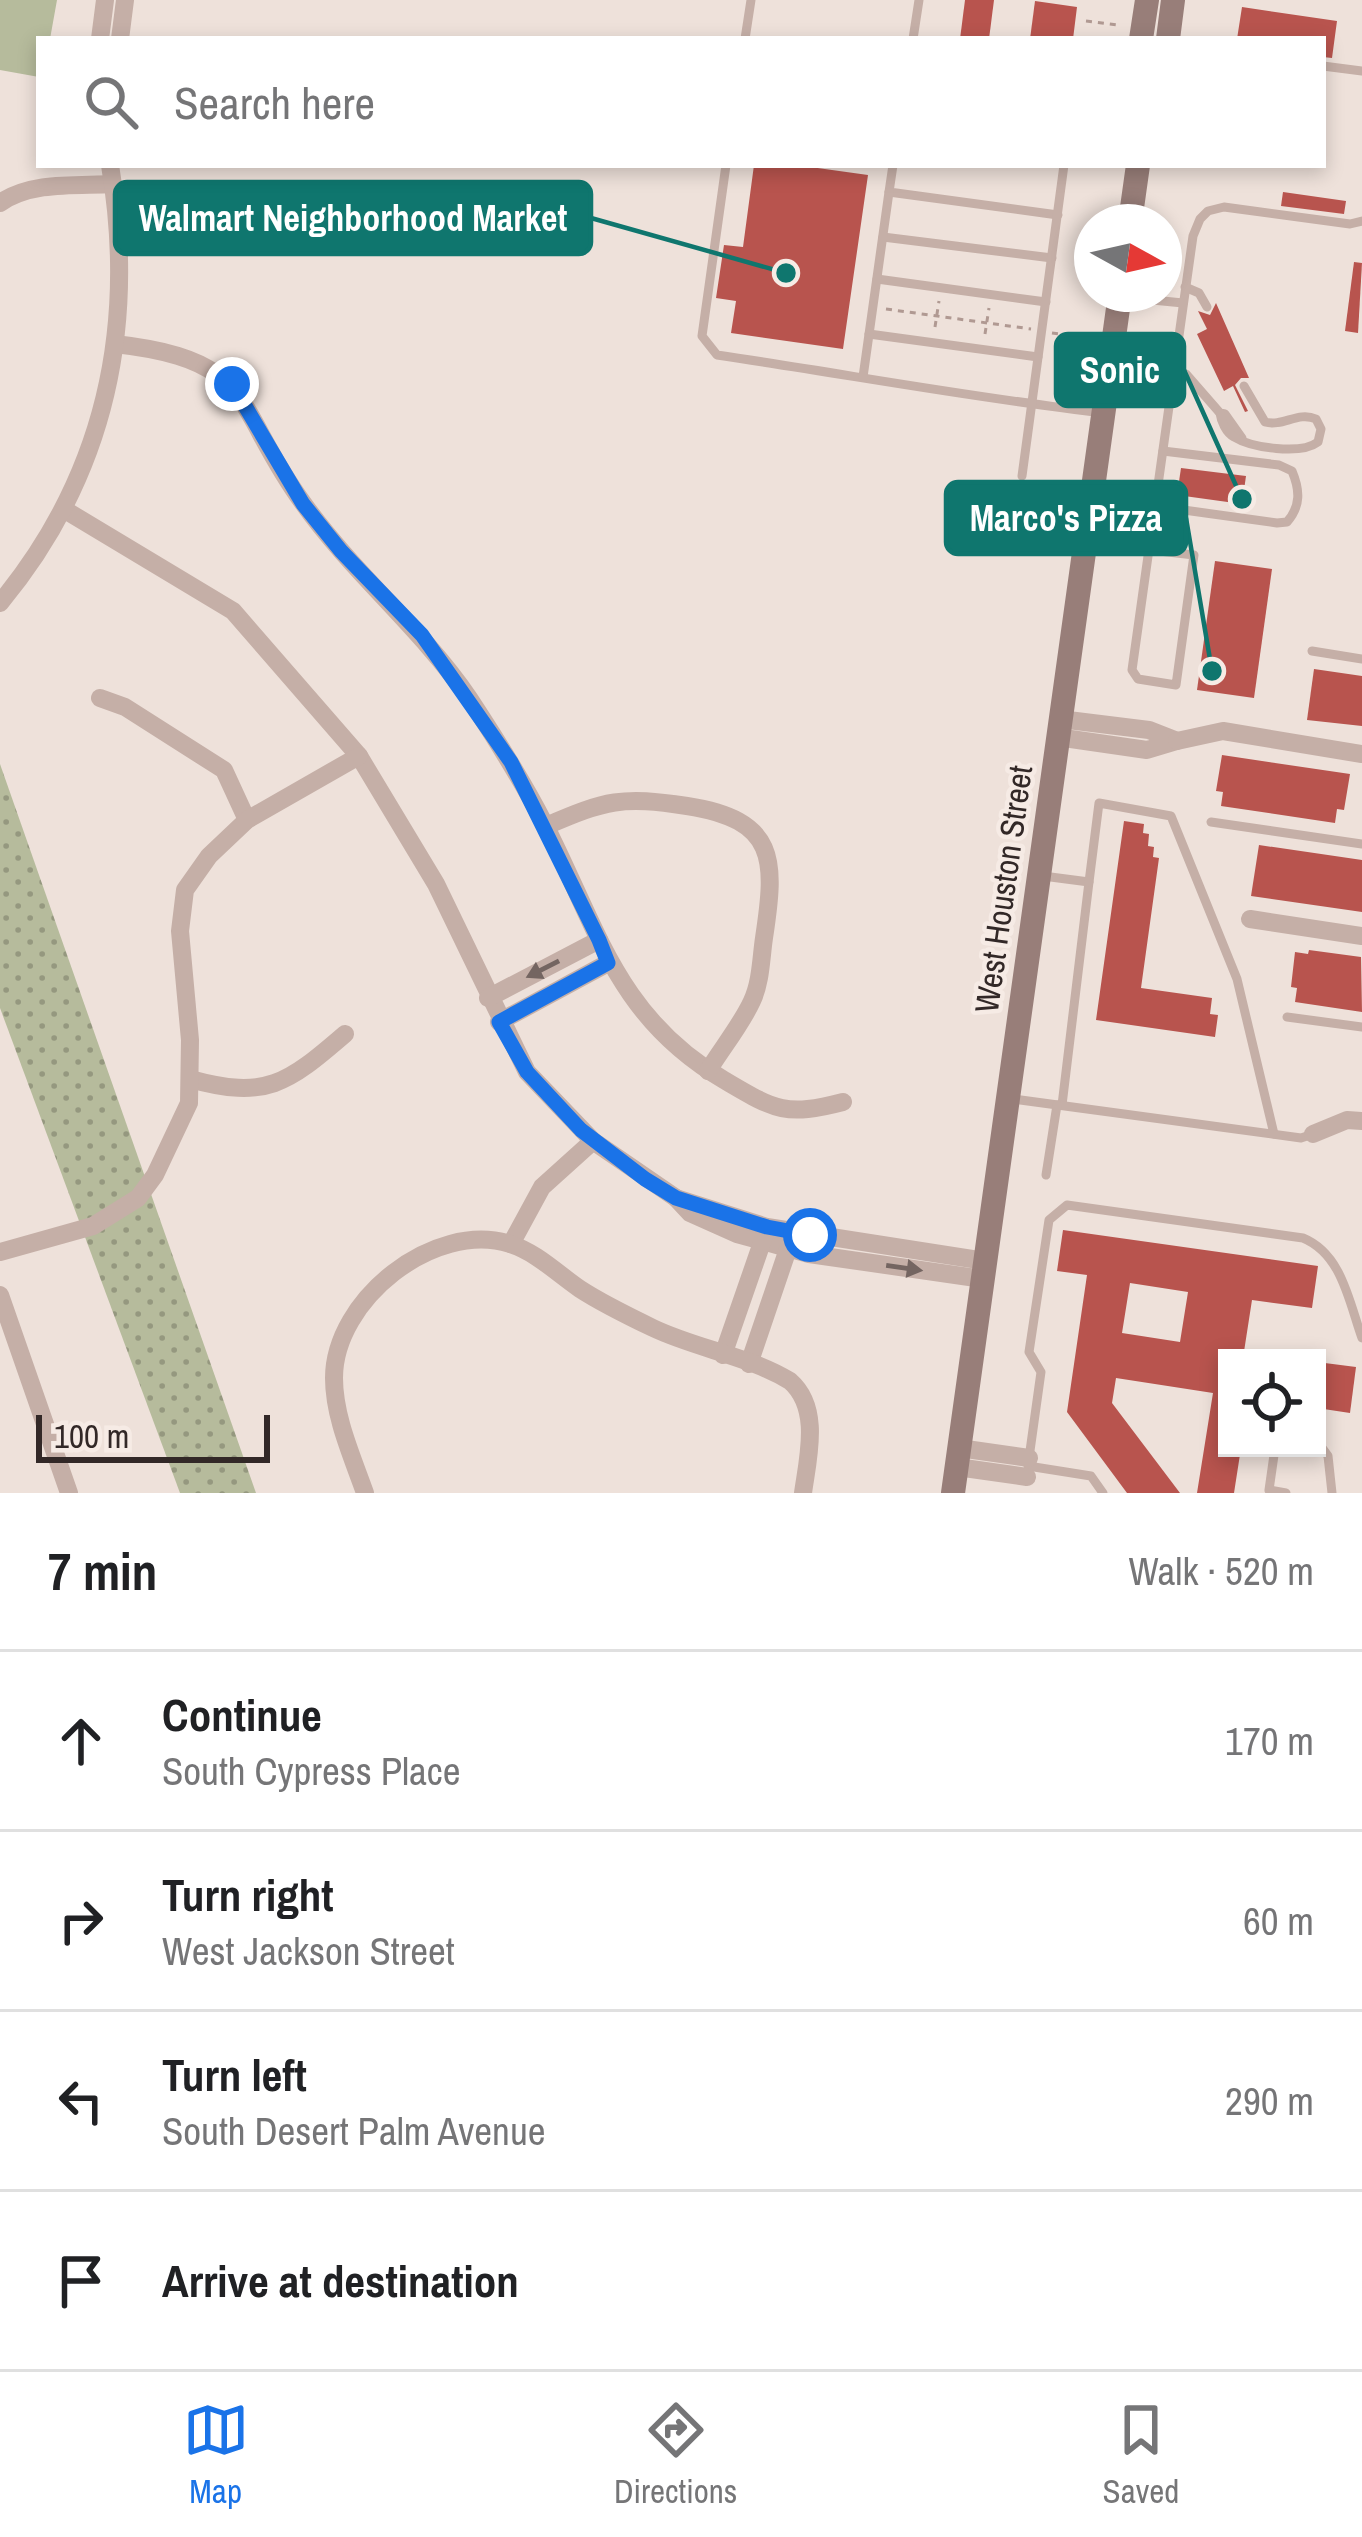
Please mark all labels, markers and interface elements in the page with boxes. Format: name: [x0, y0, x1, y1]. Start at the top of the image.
search box: [36, 36, 1326, 168]
icon: search: [78, 69, 144, 135]
text: Search here: [174, 72, 375, 133]
callout: Walmart Neighborhood Market: [115, 182, 591, 254]
text: Walmart Neighborhood Market: [139, 194, 567, 242]
north arrow: [1074, 204, 1182, 312]
callout: Sonic: [1056, 334, 1184, 406]
text: Sonic: [1080, 346, 1160, 394]
route end: [205, 357, 259, 411]
callout: Marco's Pizza: [946, 482, 1186, 554]
text: Marco's Pizza: [970, 494, 1163, 542]
street label: West Houston Street: [964, 763, 1042, 1015]
one-way arrow: [526, 958, 561, 979]
route start: [783, 1208, 837, 1262]
one-way arrow: [886, 1259, 924, 1278]
map controls: [1218, 1349, 1326, 1457]
button: locate: [1218, 1349, 1326, 1457]
scale bar: [36, 1409, 270, 1462]
text: 100 m: [54, 1414, 129, 1458]
text: 7 min: [48, 1537, 157, 1606]
text: Walk · 520 m: [1129, 1545, 1314, 1597]
text: Continue: [162, 1684, 322, 1745]
icon: ahead: [48, 1708, 114, 1774]
text: 170 m: [1225, 1715, 1314, 1767]
text: South Cypress Place: [162, 1745, 461, 1797]
text: Turn right: [162, 1864, 334, 1925]
icon: right: [48, 1888, 114, 1954]
text: 60 m: [1243, 1895, 1314, 1947]
text: West Jackson Street: [162, 1925, 455, 1977]
text: Turn left: [162, 2044, 307, 2105]
icon: left: [48, 2068, 114, 2134]
text: 290 m: [1225, 2075, 1314, 2127]
text: South Desert Palm Avenue: [162, 2105, 545, 2157]
icon: arrive: [48, 2248, 114, 2314]
text: Arrive at destination: [162, 2250, 519, 2311]
tab: Map: [183, 2397, 249, 2513]
tab: Directions: [614, 2397, 737, 2513]
tab: Saved: [1103, 2397, 1179, 2513]

